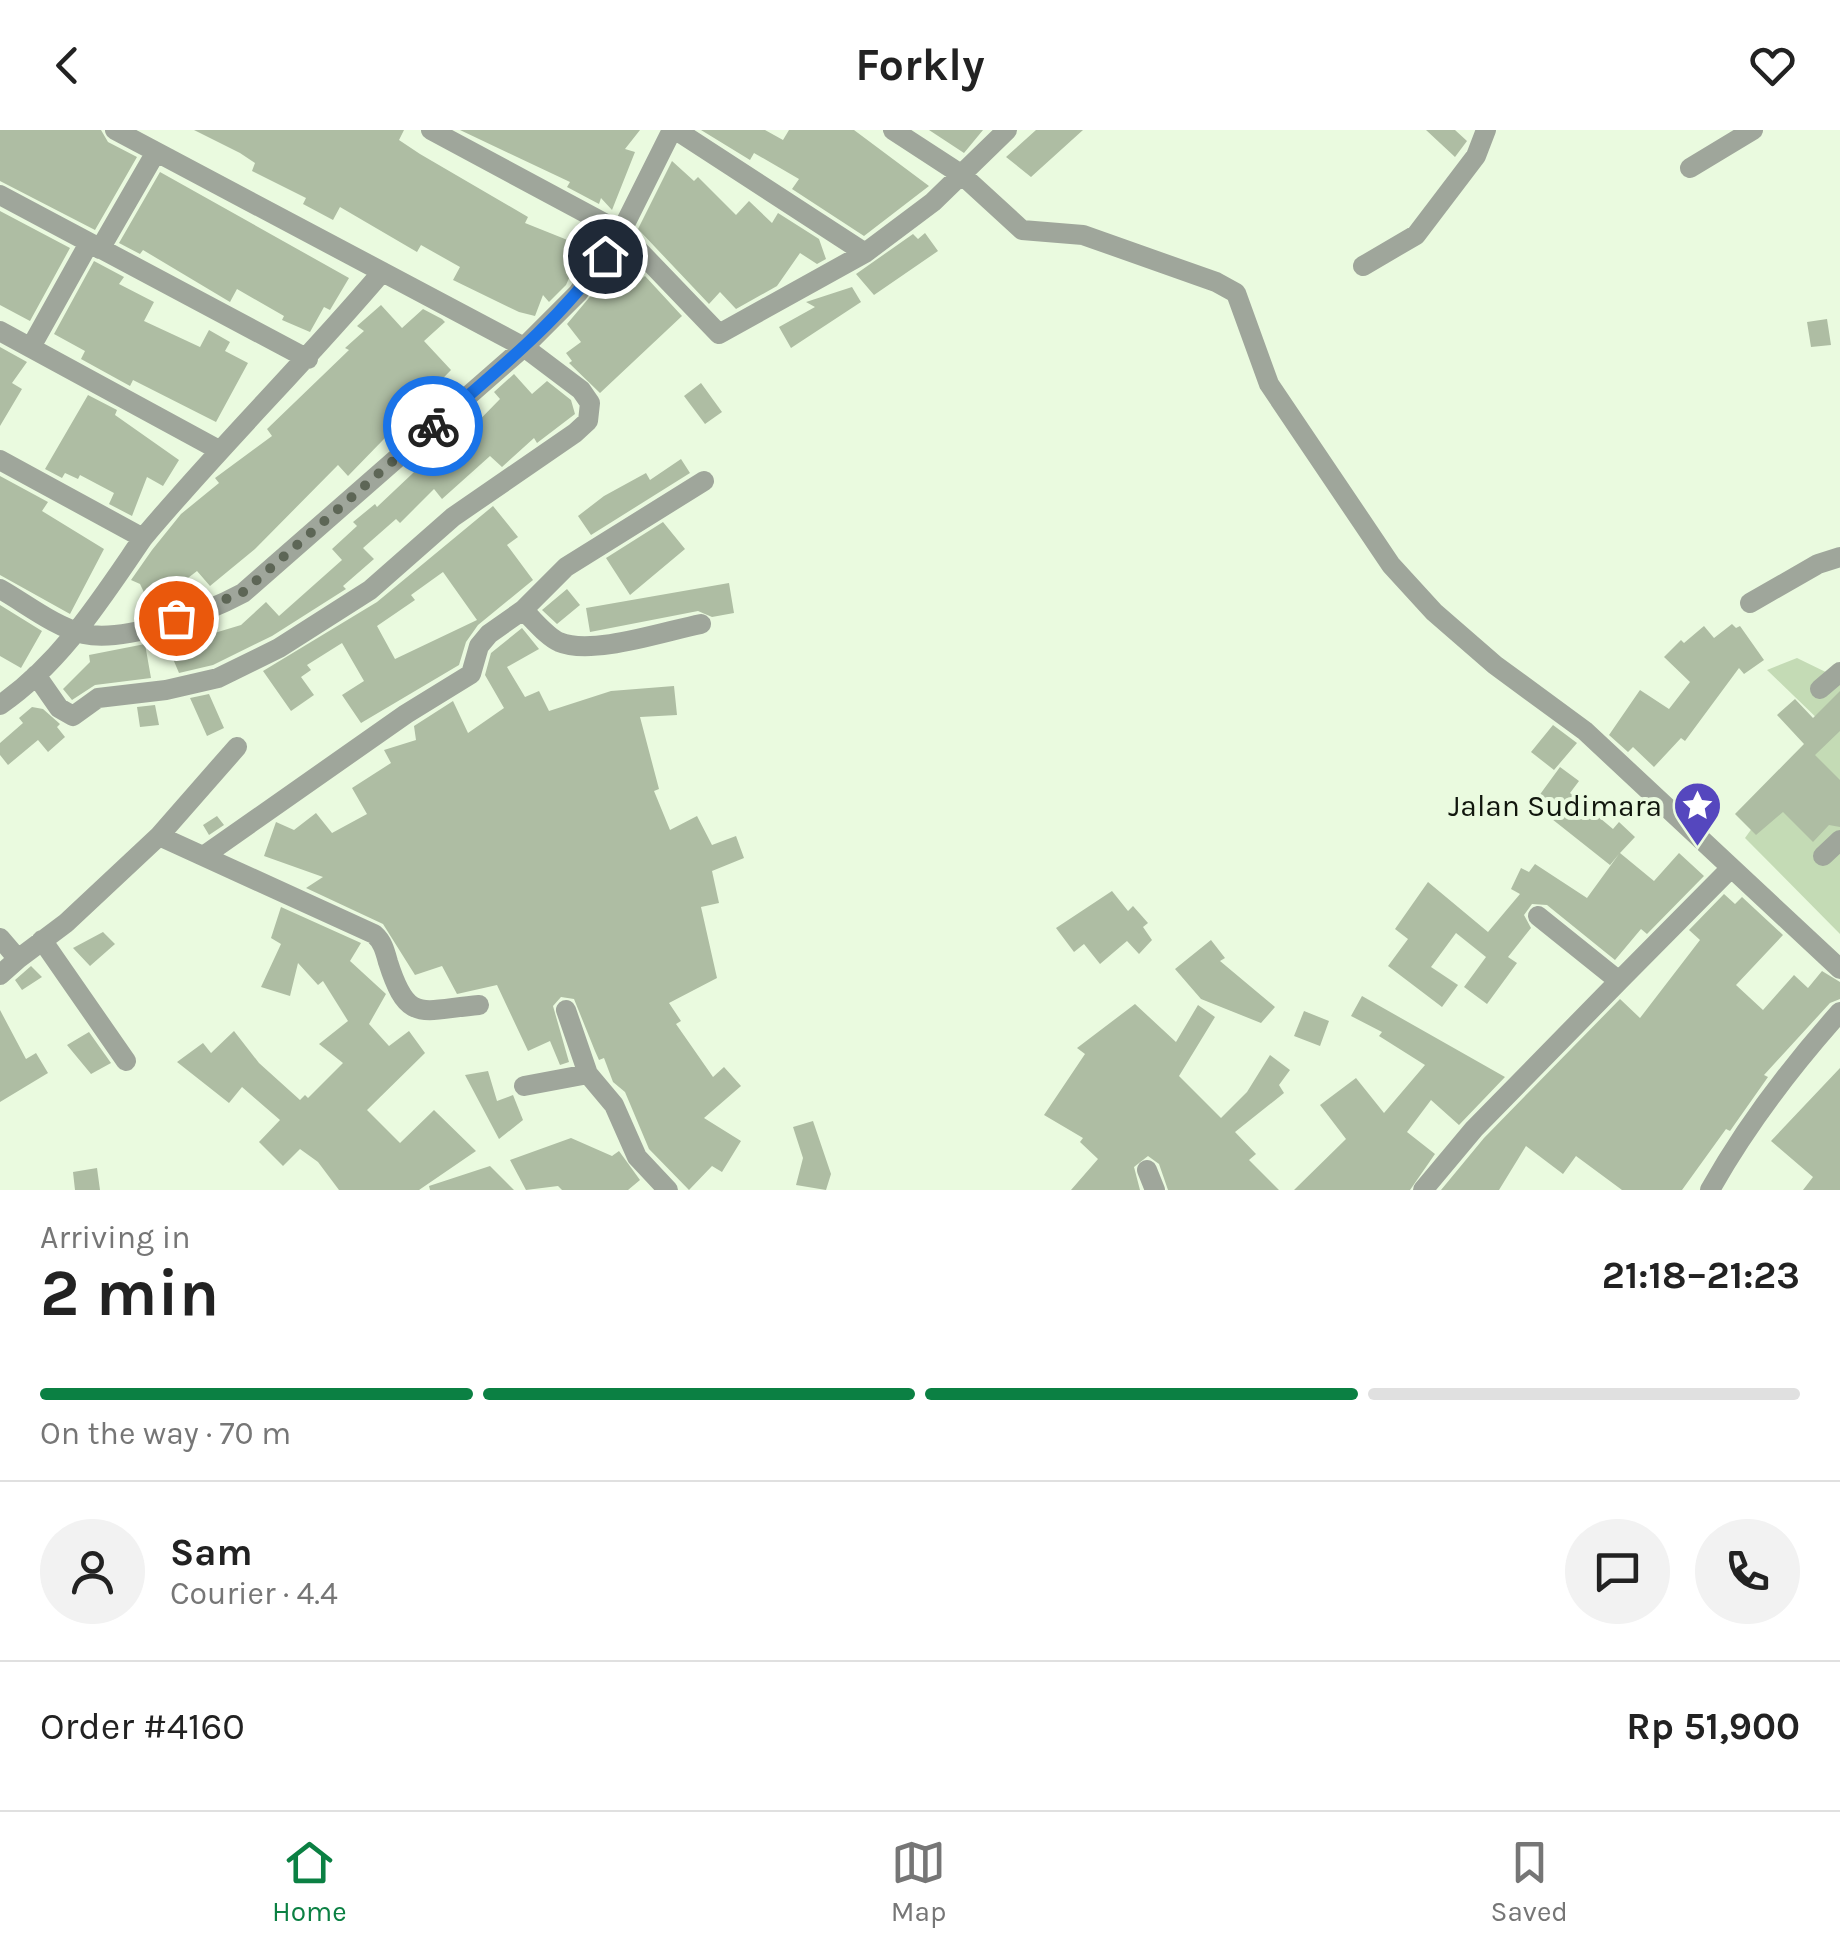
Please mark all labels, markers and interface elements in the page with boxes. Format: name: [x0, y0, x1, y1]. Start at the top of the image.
icon: back: [40, 38, 95, 93]
icon: heart: [1745, 38, 1800, 93]
text: Forkly: [855, 39, 985, 91]
pin: [563, 214, 648, 299]
icon: home: [578, 229, 633, 284]
courier: [383, 376, 483, 476]
icon: bike: [406, 399, 461, 454]
pin: [134, 576, 219, 661]
icon: bag: [149, 591, 204, 646]
place icon: Jalan Sudimara: [1671, 780, 1723, 848]
place label: Jalan Sudimara: [1448, 788, 1662, 824]
text: Arriving in: [40, 1219, 191, 1256]
text: 21:18–21:23: [1602, 1253, 1800, 1298]
text: 2 min: [40, 1255, 219, 1331]
text: On the way · 70 m: [40, 1415, 291, 1452]
button: person: [40, 1519, 145, 1624]
button: chat: [1565, 1519, 1670, 1624]
button: phone: [1695, 1519, 1800, 1624]
text: Sam: [170, 1530, 253, 1575]
text: Courier · 4.4: [170, 1575, 338, 1612]
text: Order #4160: [40, 1704, 245, 1749]
text: Rp 51,900: [1626, 1704, 1800, 1749]
tab: Home: [272, 1835, 347, 1928]
tab: Map: [891, 1835, 946, 1928]
tab: Saved: [1491, 1835, 1568, 1928]

